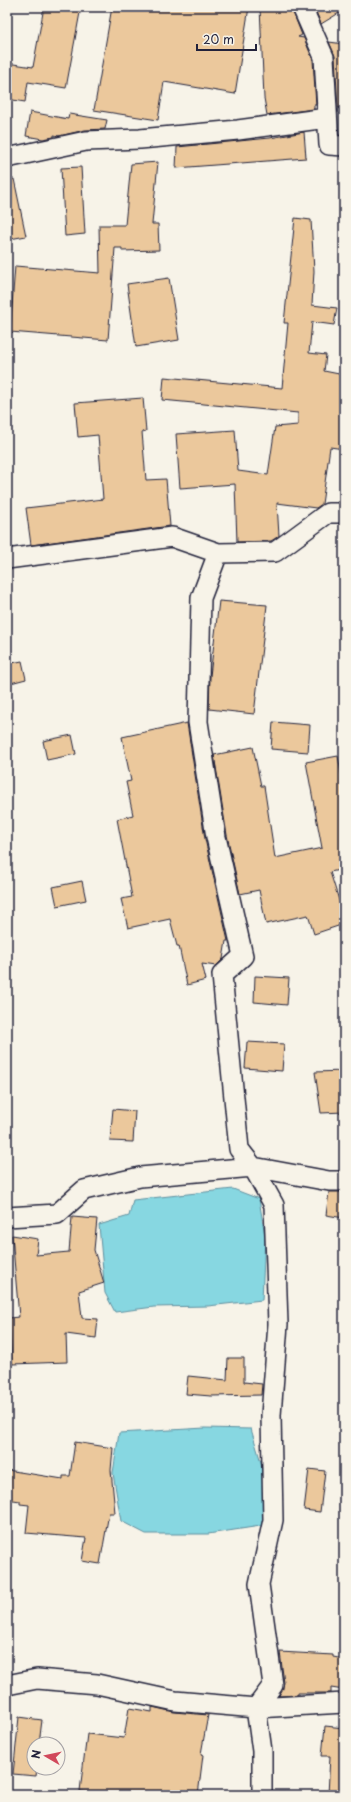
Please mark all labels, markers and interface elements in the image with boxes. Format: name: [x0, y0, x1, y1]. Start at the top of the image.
scale bar: [197, 26, 256, 52]
text: 20 m: [203, 30, 234, 48]
north arrow: [26, 1736, 66, 1776]
text: N: [27, 1748, 45, 1760]

